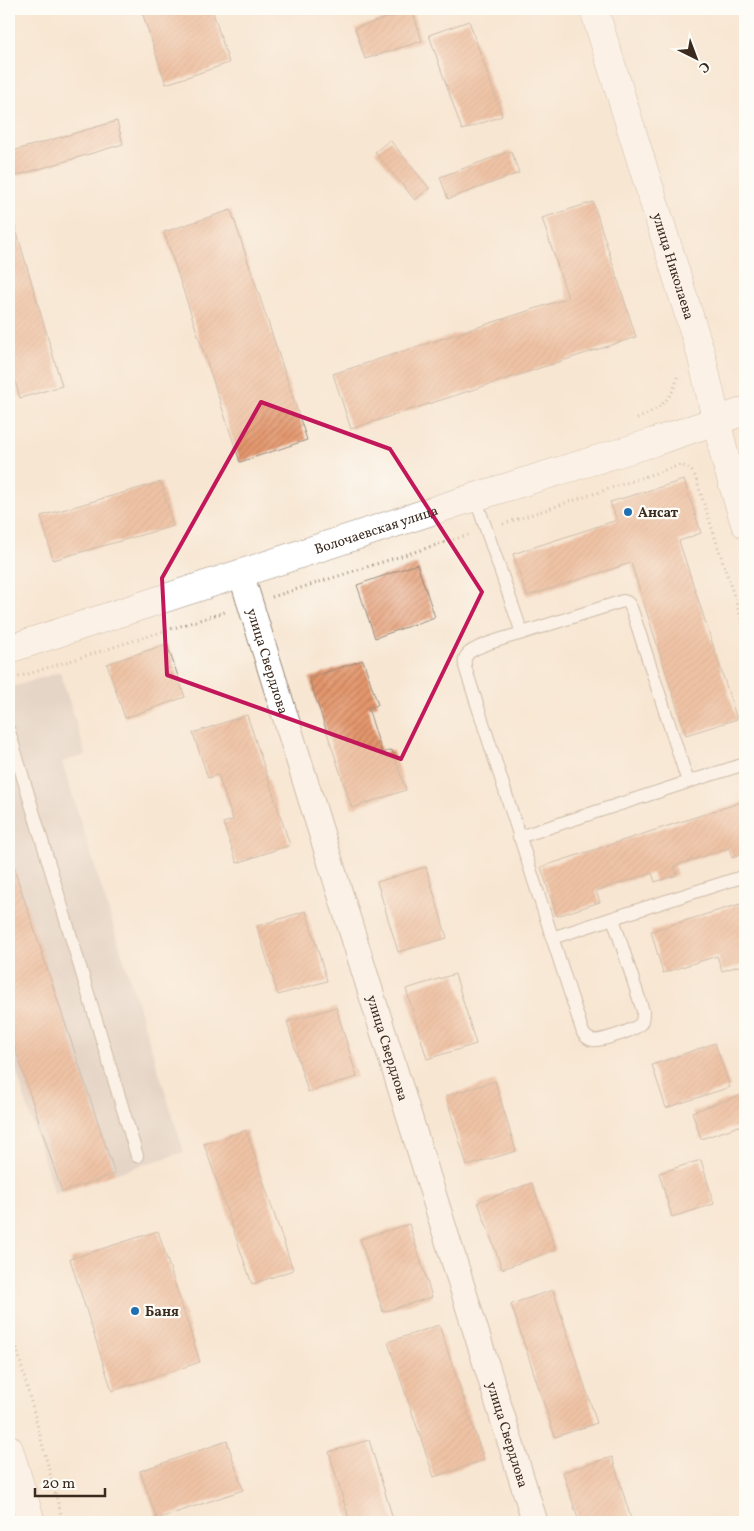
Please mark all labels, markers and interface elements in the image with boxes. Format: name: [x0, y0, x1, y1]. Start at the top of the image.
north arrow: [672, 32, 722, 82]
text: С: [694, 56, 713, 77]
street label: улица Николаева: [647, 211, 698, 322]
street label: Волочаевская улица: [312, 502, 441, 560]
place label: Ансат: [638, 504, 679, 523]
marker: Ансат: [622, 506, 634, 518]
street label: улица Свердлова: [241, 606, 292, 717]
street label: улица Свердлова: [361, 993, 412, 1104]
place label: Баня: [145, 1303, 179, 1322]
marker: Баня: [129, 1305, 141, 1317]
street label: улица Свердлова: [481, 1380, 532, 1490]
scale bar: [35, 1466, 105, 1498]
text: 20 m: [42, 1474, 75, 1495]

